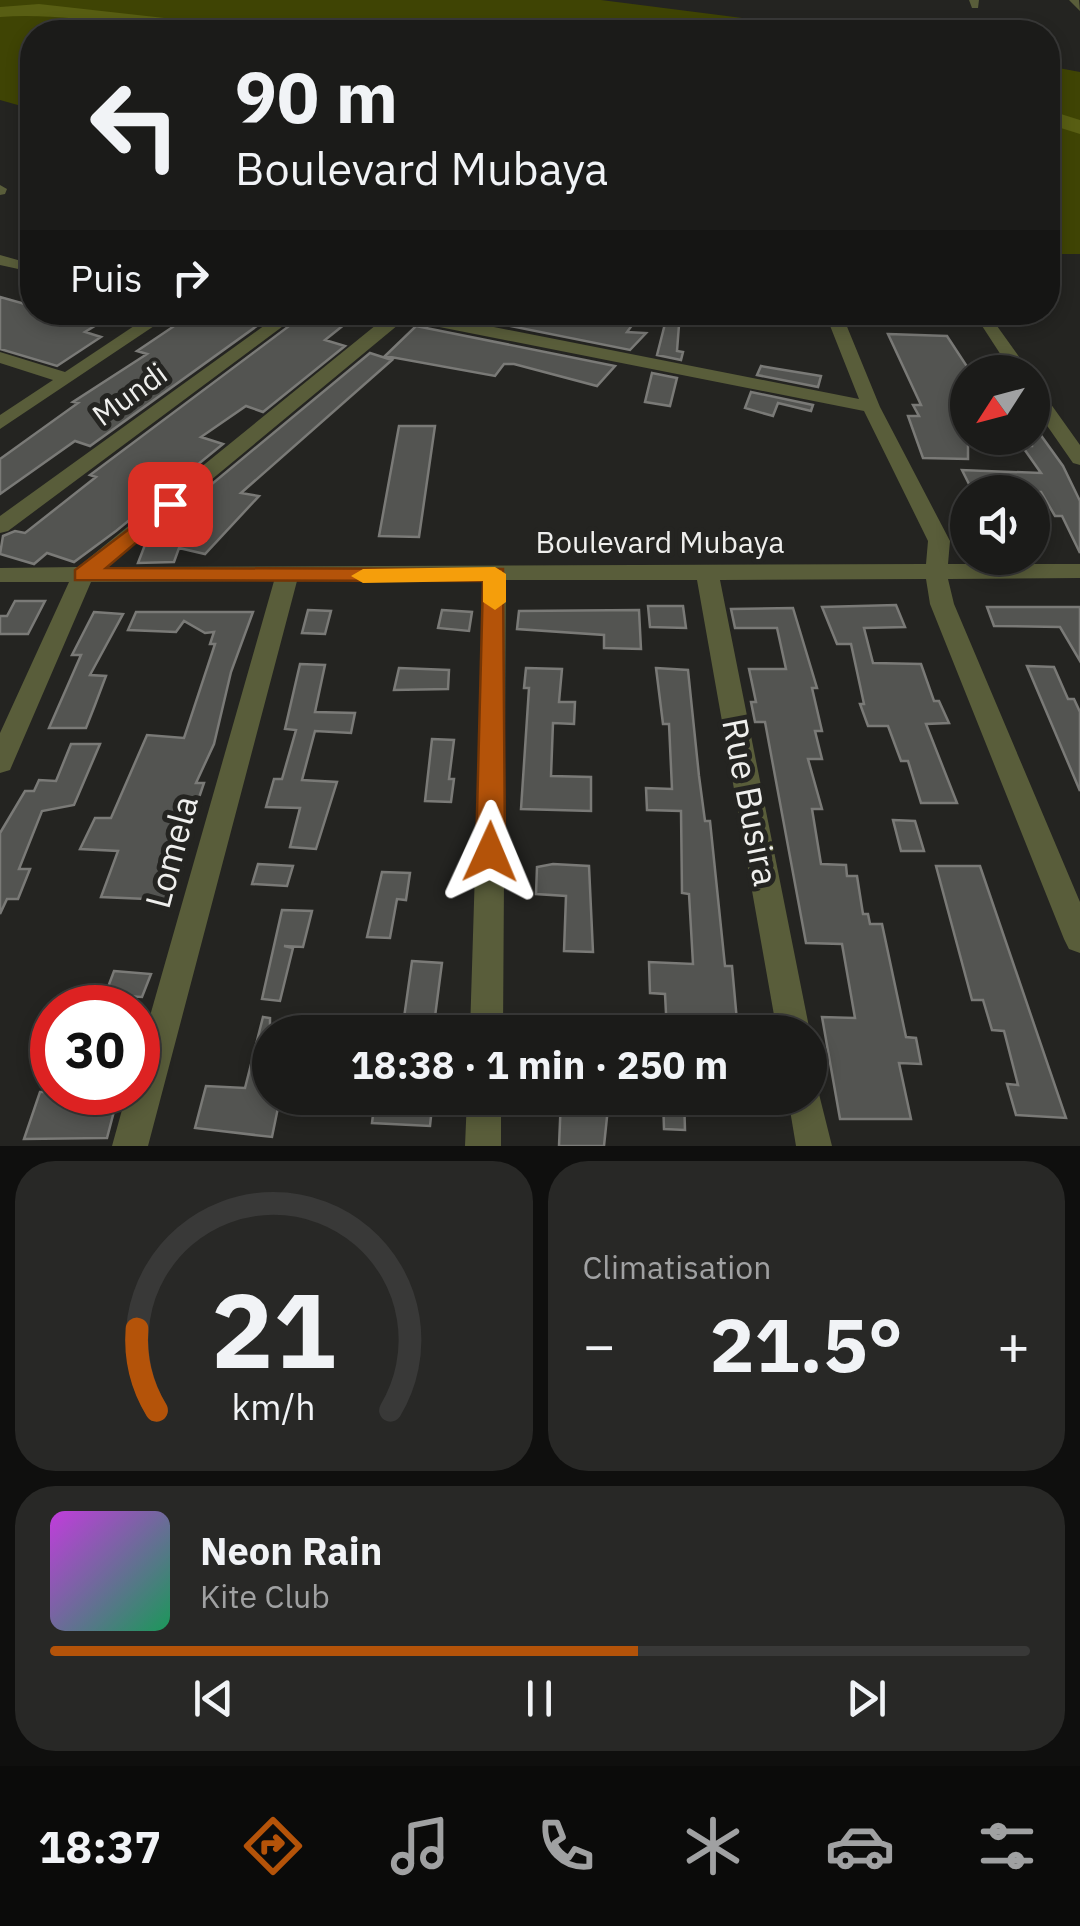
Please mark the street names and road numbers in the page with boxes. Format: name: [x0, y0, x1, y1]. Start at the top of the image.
street label: Mundi: [84, 354, 174, 434]
street label: Boulevard Mubaya: [536, 522, 784, 561]
street label: Rue Busira: [712, 714, 790, 889]
street label: Lomela: [134, 790, 208, 913]

